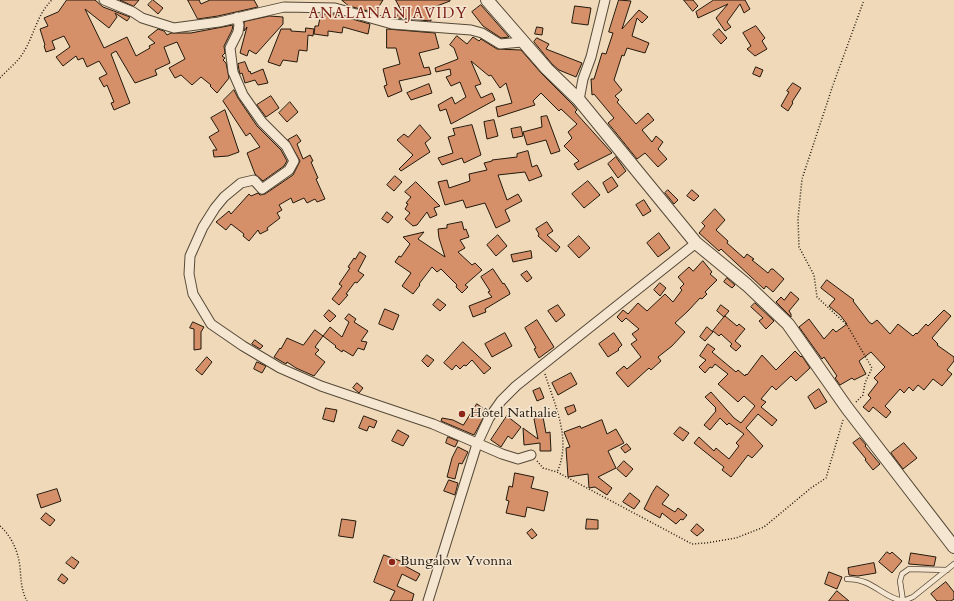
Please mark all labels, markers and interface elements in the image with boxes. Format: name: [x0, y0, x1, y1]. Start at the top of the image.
district label: ANALANANJAVIDY: [308, 6, 468, 24]
place label: Hôtel Nathalie: [470, 406, 557, 422]
marker: Hôtel Nathalie: [457, 409, 467, 419]
place label: Bungalow Yvonna: [400, 554, 512, 570]
marker: Bungalow Yvonna: [387, 557, 397, 567]

